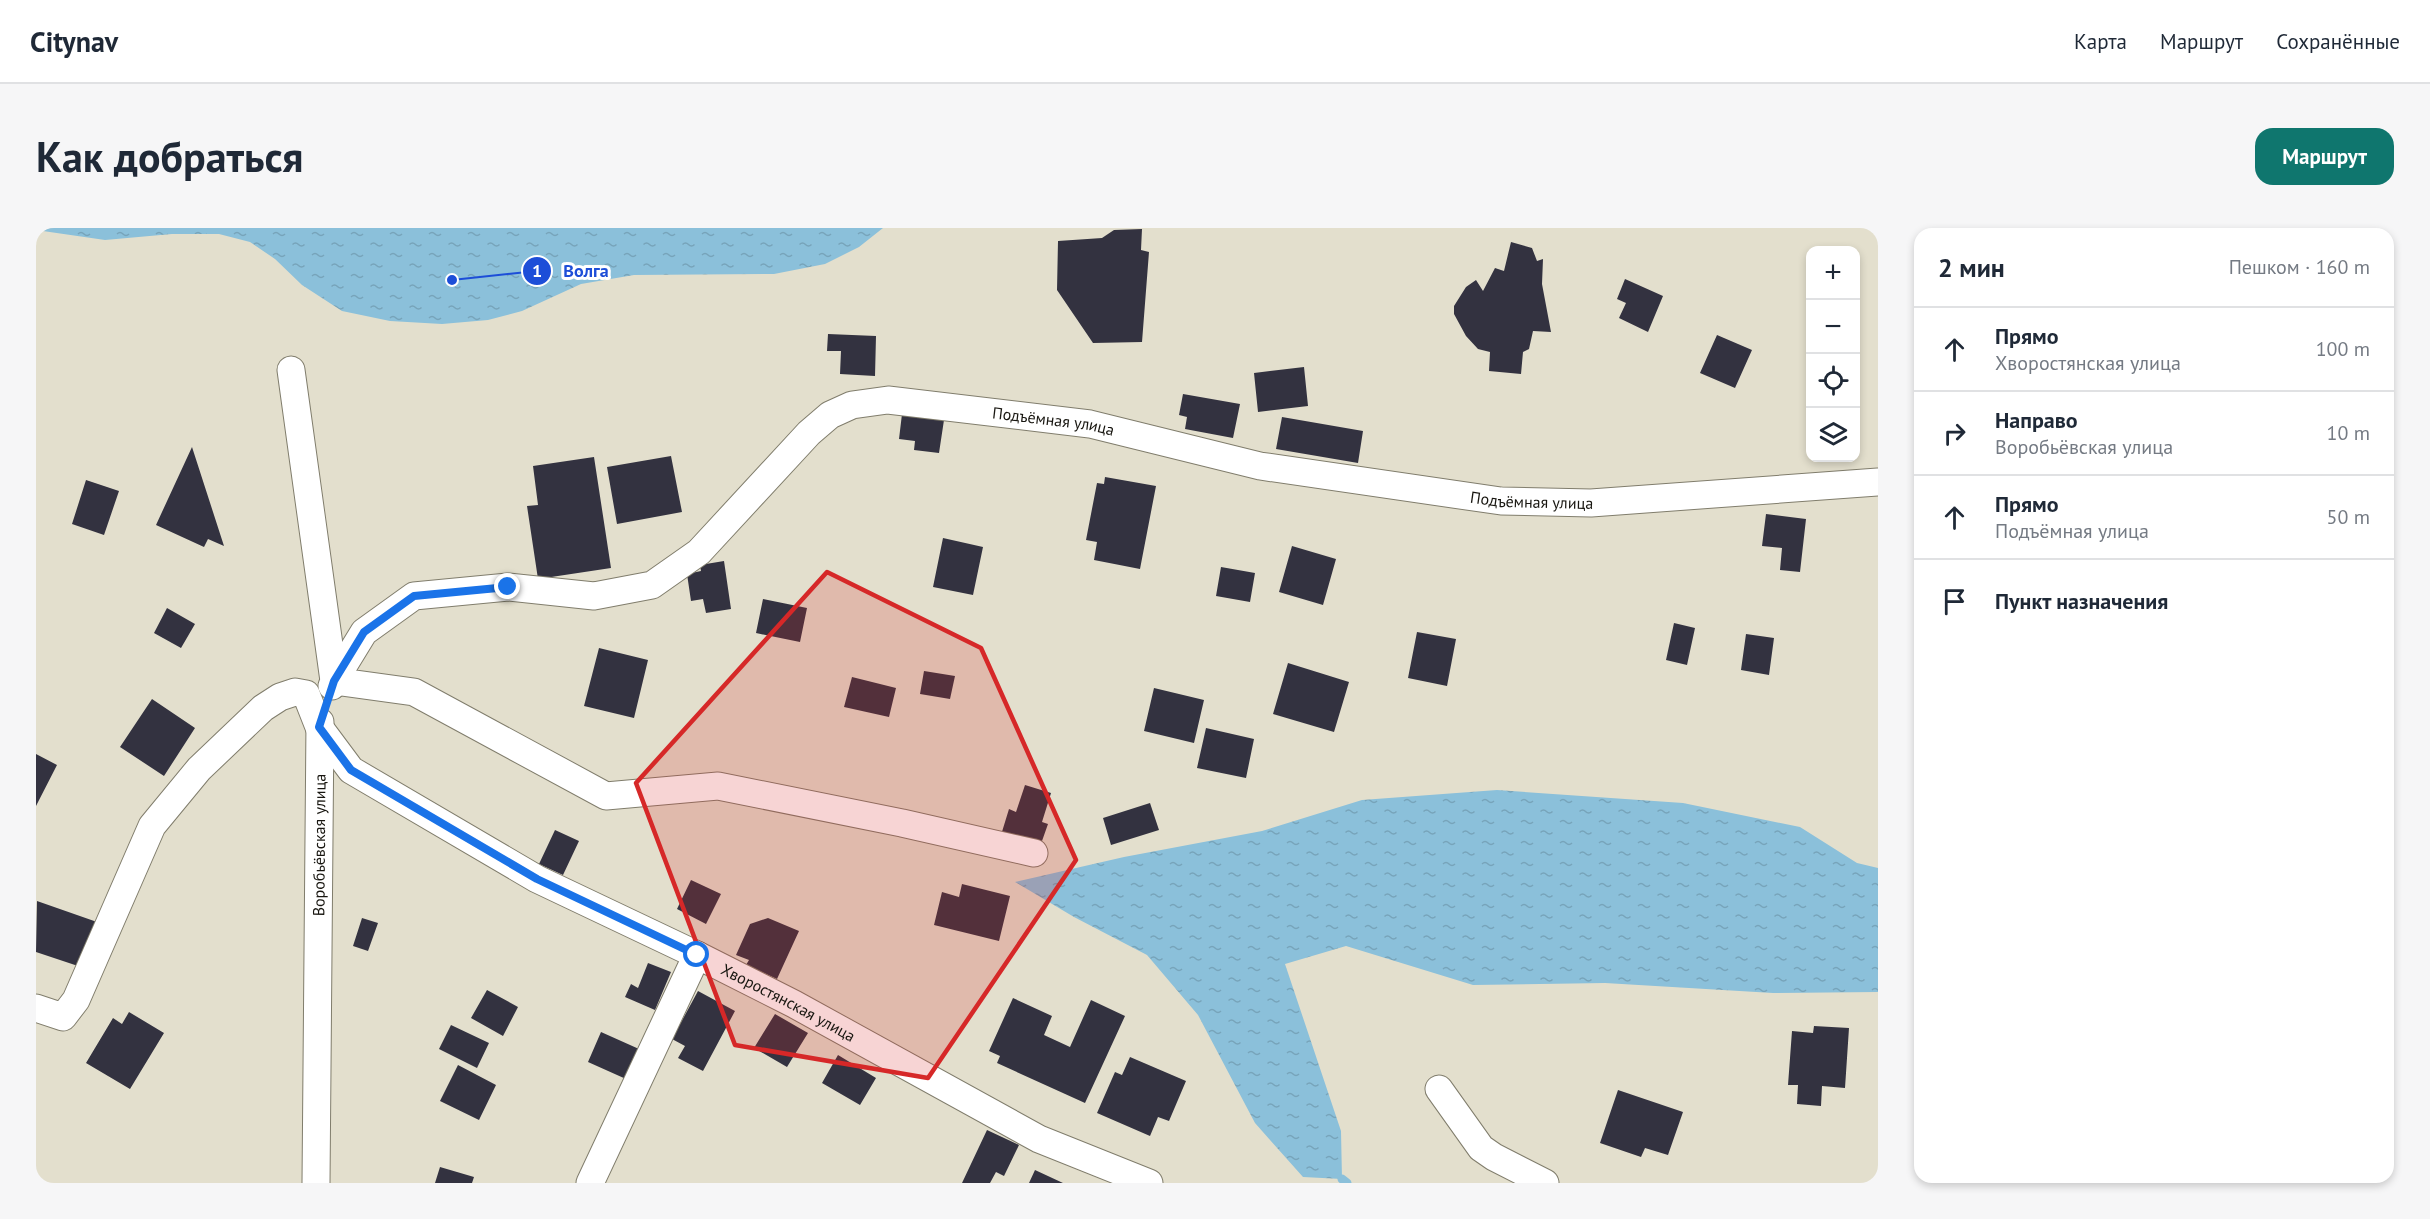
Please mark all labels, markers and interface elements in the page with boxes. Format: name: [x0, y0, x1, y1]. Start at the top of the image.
text: Citynav: [30, 23, 118, 60]
text: Карта: [2074, 28, 2127, 55]
text: Маршрут: [2160, 28, 2243, 55]
text: Сохранённые: [2276, 28, 2400, 55]
button: Маршрут: [2255, 128, 2394, 185]
text: Как добраться: [36, 129, 303, 184]
map controls: [1806, 246, 1860, 462]
button: +: [1806, 246, 1860, 300]
text: 2 мин: [1938, 251, 2005, 284]
callout: Волга: [522, 253, 621, 289]
text: Пешком · 160 m: [2229, 254, 2370, 280]
text: 1: [532, 259, 542, 282]
text: Волга: [563, 259, 609, 282]
button: −: [1806, 300, 1860, 354]
text: Прямо: [1995, 322, 2058, 350]
icon: ahead: [1938, 333, 1971, 366]
text: 100 m: [2316, 336, 2370, 362]
text: Хворостянская улица: [1995, 350, 2181, 376]
button: locate: [1806, 354, 1860, 408]
street label: Подъёмная улица: [991, 402, 1117, 440]
text: Направо: [1995, 406, 2078, 434]
button: layers: [1806, 408, 1860, 462]
icon: right: [1938, 417, 1971, 450]
text: 10 m: [2327, 420, 2370, 446]
text: Воробьёвская улица: [1995, 434, 2173, 460]
street label: Подъёмная улица: [1469, 487, 1593, 513]
text: Прямо: [1995, 490, 2058, 518]
icon: ahead: [1938, 501, 1971, 534]
text: 50 m: [2327, 504, 2370, 530]
text: Подъёмная улица: [1995, 518, 2149, 544]
route end: [494, 573, 520, 599]
icon: arrive: [1938, 585, 1971, 618]
text: Пункт назначения: [1995, 587, 2168, 615]
street label: Воробьёвская улица: [308, 774, 330, 916]
route start: [683, 941, 709, 967]
street label: Хворостянская улица: [718, 959, 859, 1046]

